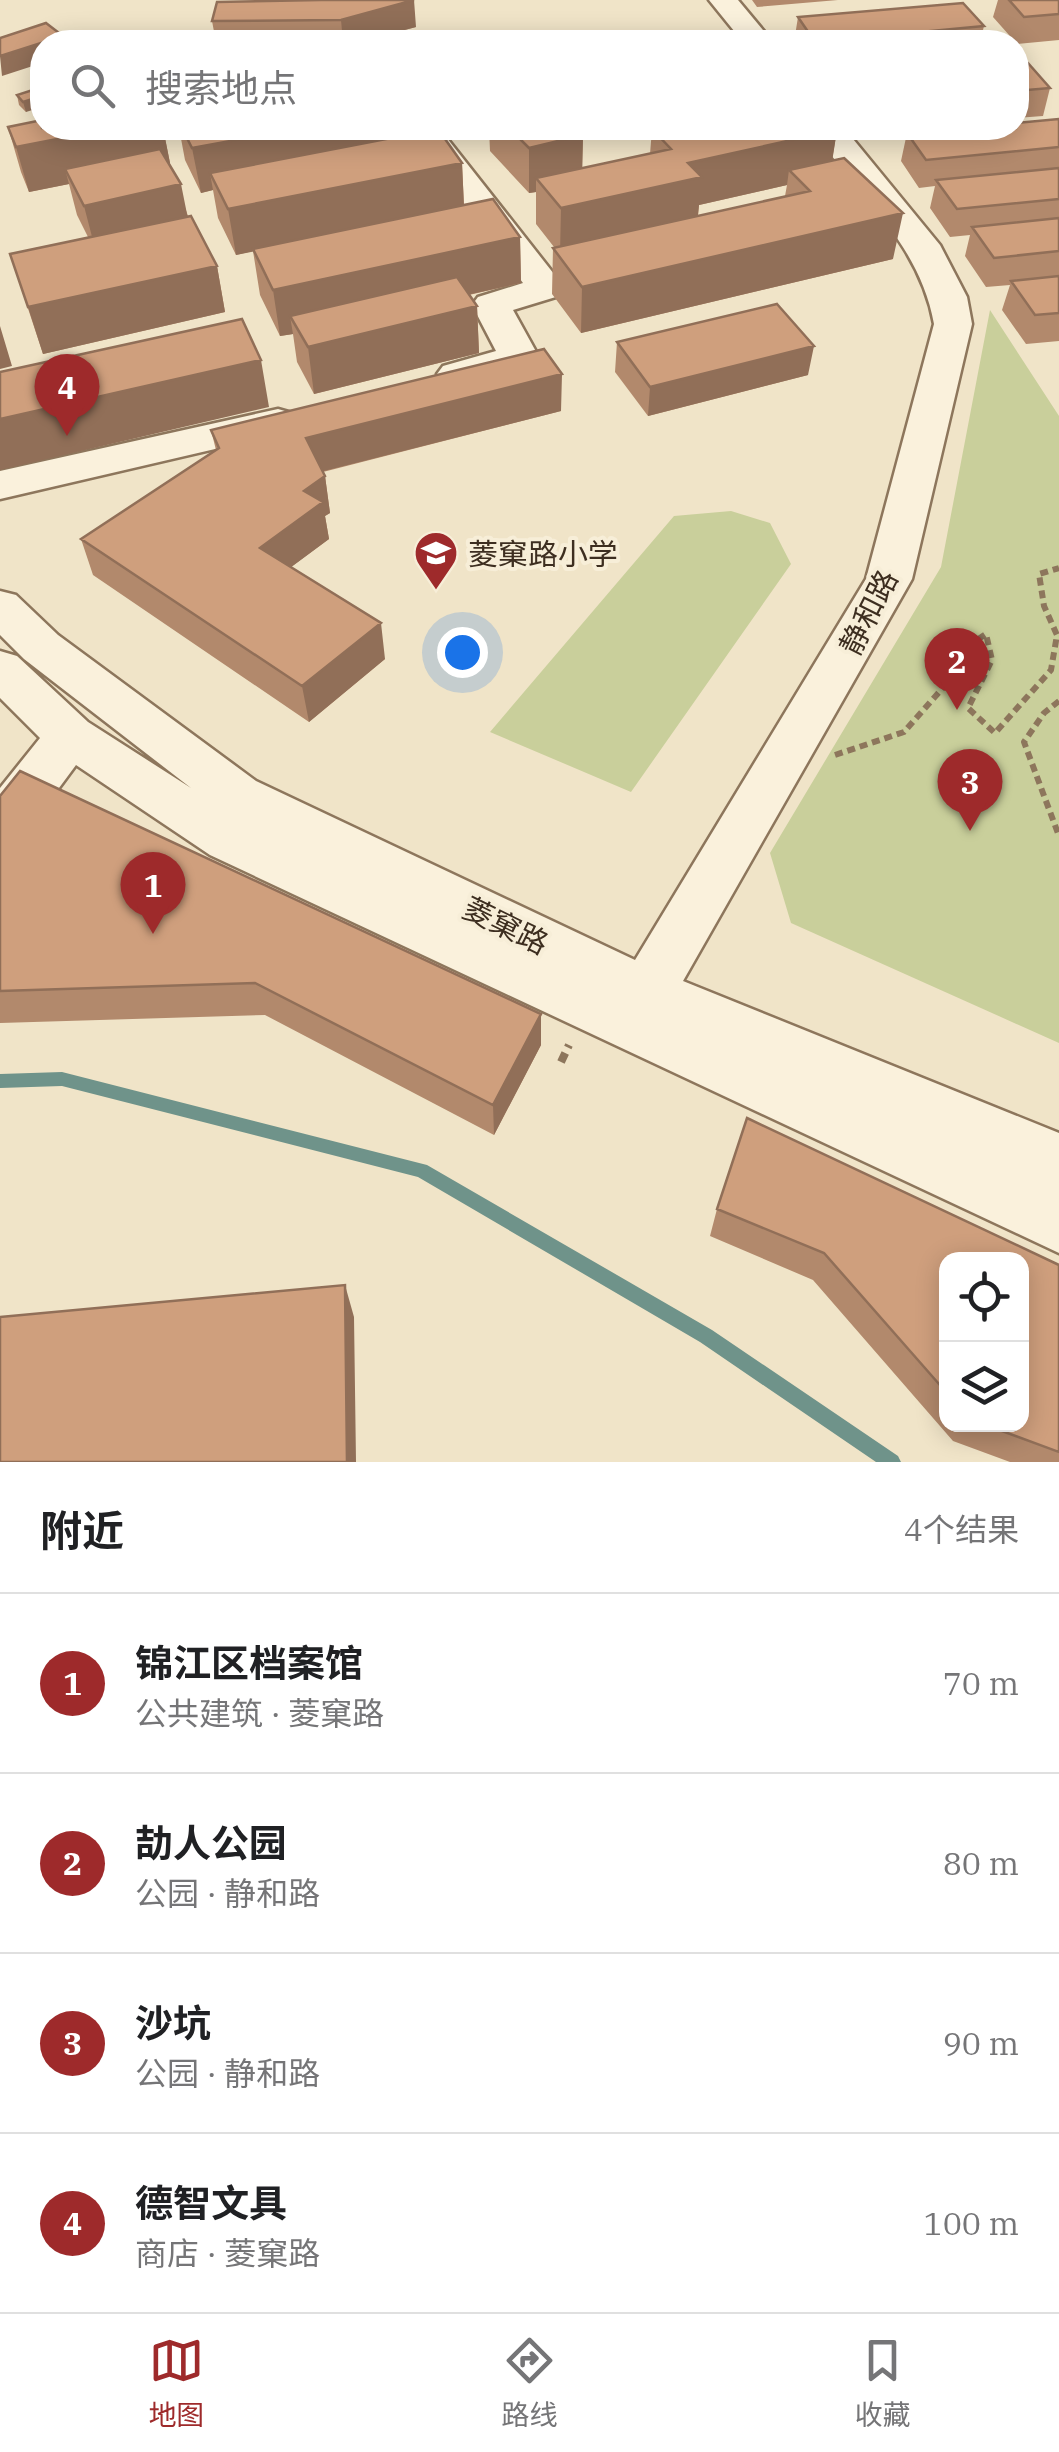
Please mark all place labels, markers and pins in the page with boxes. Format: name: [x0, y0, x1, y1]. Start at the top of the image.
pin: 4: [34, 354, 100, 436]
school or university icon: 菱窠路小学: [413, 530, 459, 591]
place label: 菱窠路小学: [468, 534, 618, 573]
pin: 2: [924, 628, 990, 710]
pin: 3: [938, 748, 1002, 831]
pin: 1: [120, 852, 186, 934]

